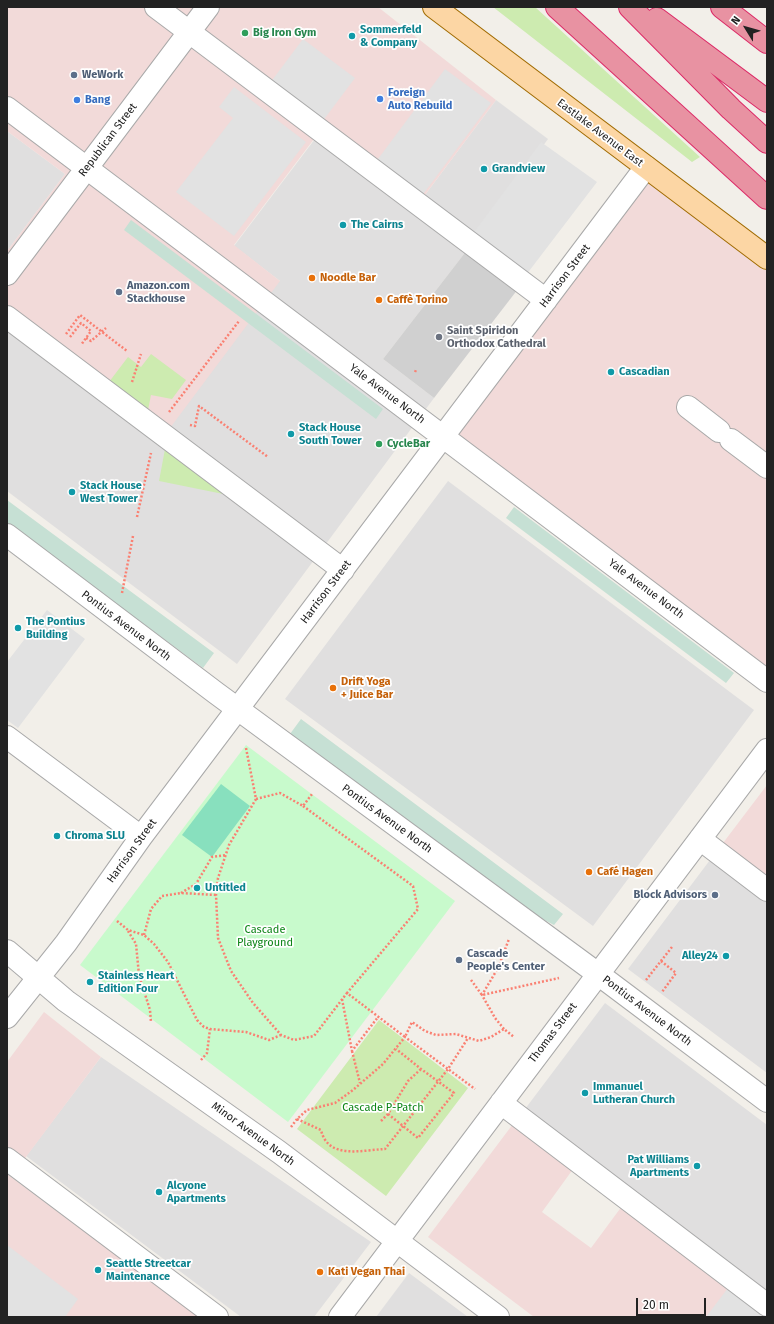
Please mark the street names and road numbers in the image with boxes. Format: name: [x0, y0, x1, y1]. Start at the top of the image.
street label: Eastlake Avenue East: [554, 96, 646, 170]
street label: Republican Street: [76, 101, 140, 179]
street label: Harrison Street: [537, 242, 593, 310]
street label: Yale Avenue North: [347, 361, 427, 427]
street label: Yale Avenue North: [606, 556, 686, 622]
street label: Harrison Street: [298, 558, 354, 626]
street label: Pontius Avenue North: [79, 588, 173, 664]
street label: Pontius Avenue North: [339, 782, 435, 856]
street label: Harrison Street: [104, 816, 160, 886]
street label: Pontius Avenue North: [600, 973, 694, 1049]
street label: Thomas Street: [526, 1000, 580, 1066]
street label: Minor Avenue North: [209, 1099, 297, 1169]

